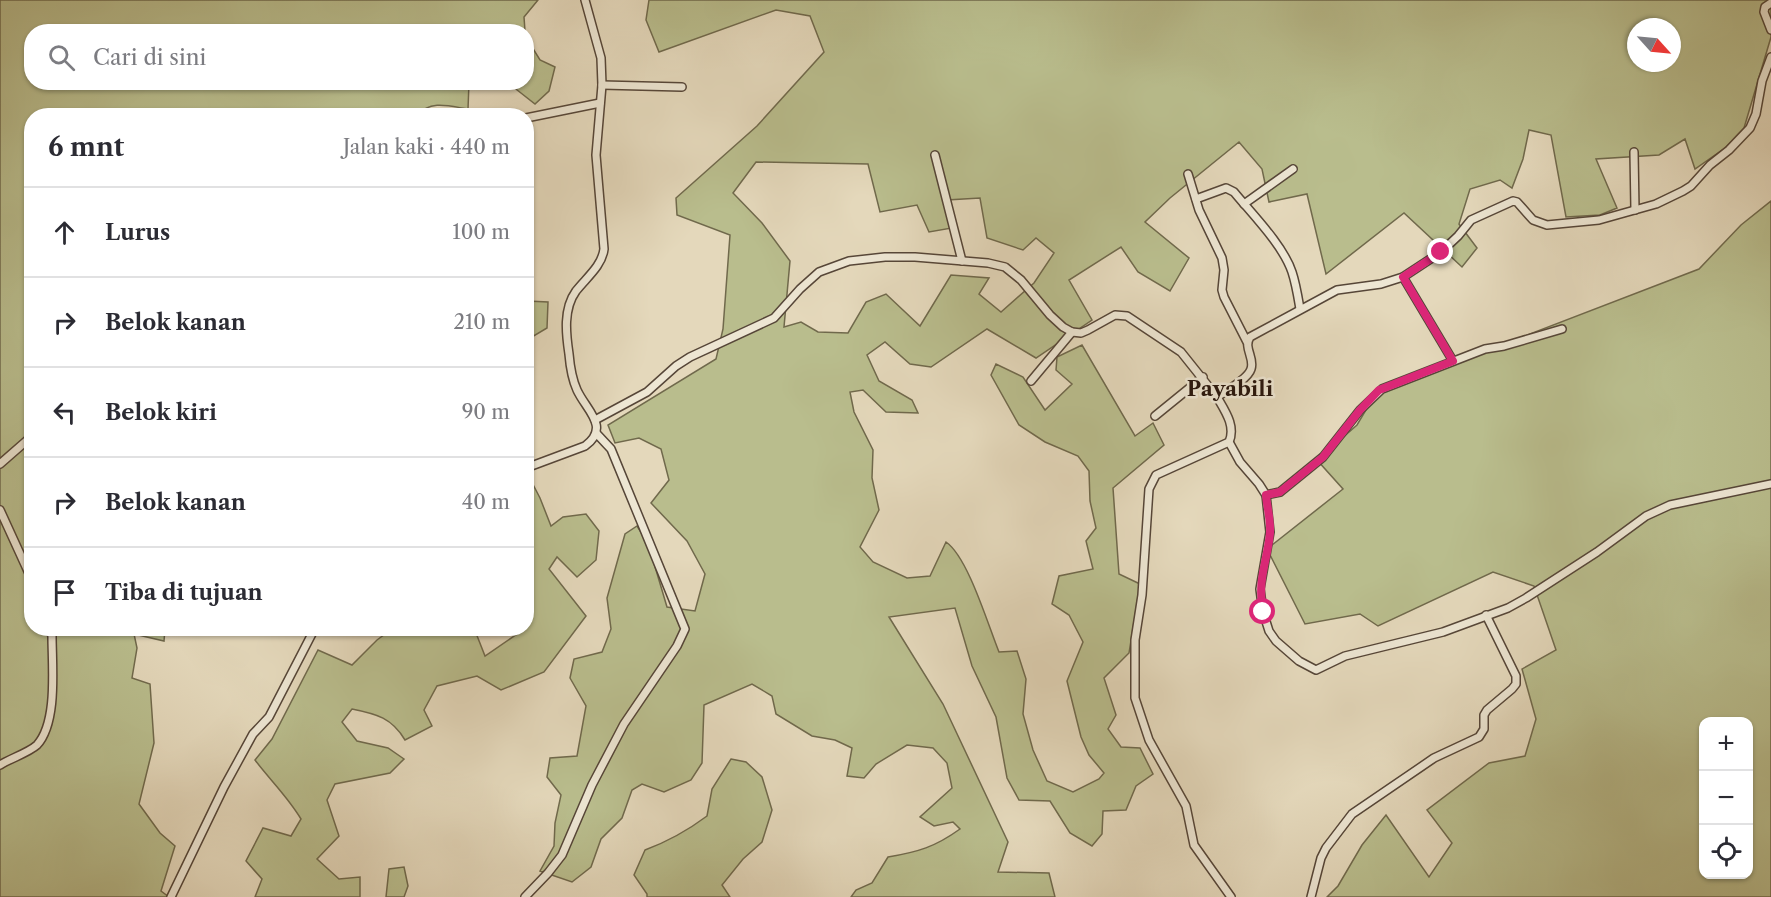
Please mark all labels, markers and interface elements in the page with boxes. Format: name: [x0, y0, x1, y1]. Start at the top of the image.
north arrow: [1627, 18, 1681, 72]
search box: [24, 24, 534, 90]
icon: search: [45, 41, 78, 74]
text: Cari di sini: [93, 44, 206, 71]
text: 6 mnt: [48, 131, 124, 163]
text: Jalan kaki · 440 m: [343, 135, 510, 159]
icon: ahead: [48, 216, 81, 249]
text: Lurus: [105, 219, 170, 246]
text: 100 m: [452, 220, 510, 244]
route end: [1427, 238, 1453, 264]
icon: right: [48, 306, 81, 339]
text: Belok kanan: [105, 309, 246, 336]
text: 210 m: [453, 310, 510, 334]
district label: Payabili: [1187, 376, 1274, 401]
icon: left: [48, 396, 81, 429]
text: Belok kiri: [105, 399, 217, 426]
text: 90 m: [462, 400, 510, 424]
icon: right: [48, 486, 81, 519]
text: Belok kanan: [105, 489, 246, 516]
text: 40 m: [462, 490, 510, 514]
icon: arrive: [48, 576, 81, 609]
text: Tiba di tujuan: [105, 579, 263, 606]
route start: [1249, 598, 1275, 624]
map controls: [1699, 717, 1753, 879]
button: +: [1699, 717, 1753, 771]
button: −: [1699, 771, 1753, 825]
button: locate: [1699, 825, 1753, 879]

